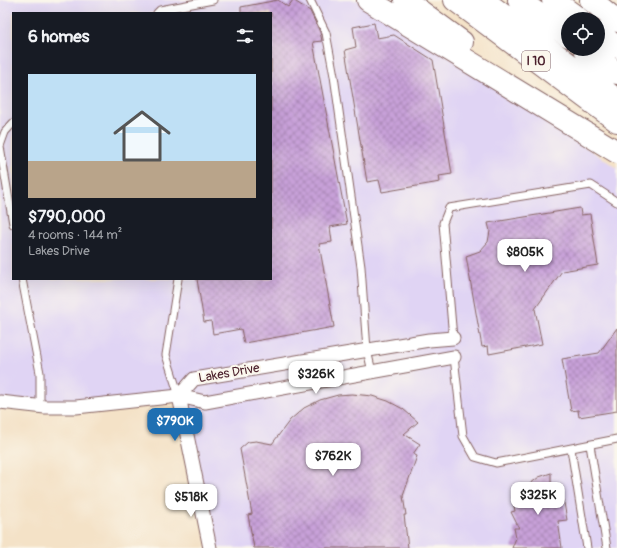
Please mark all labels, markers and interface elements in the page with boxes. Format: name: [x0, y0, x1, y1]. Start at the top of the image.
map controls: [561, 12, 605, 56]
button: locate: [561, 12, 605, 56]
icon: filters: [234, 25, 256, 47]
text: 6 homes: [28, 26, 89, 47]
road number: I 10: [522, 51, 550, 71]
icon: home: [106, 100, 178, 172]
text: $790,000: [28, 206, 106, 227]
text: 4 rooms · 144 m²: [28, 227, 122, 243]
pin: $805K: [497, 239, 553, 273]
text: Lakes Drive: [28, 243, 90, 259]
text: $805K: [506, 244, 544, 260]
street label: Lakes Drive: [197, 360, 261, 386]
pin: $326K: [288, 361, 344, 395]
text: $326K: [298, 366, 334, 382]
pin: $790K: [147, 408, 203, 442]
text: $790K: [156, 413, 194, 429]
pin: $762K: [305, 443, 361, 477]
text: $762K: [315, 448, 351, 464]
pin: $325K: [510, 482, 566, 516]
pin: $518K: [163, 484, 219, 518]
text: $325K: [520, 487, 556, 503]
text: $518K: [174, 489, 208, 505]

